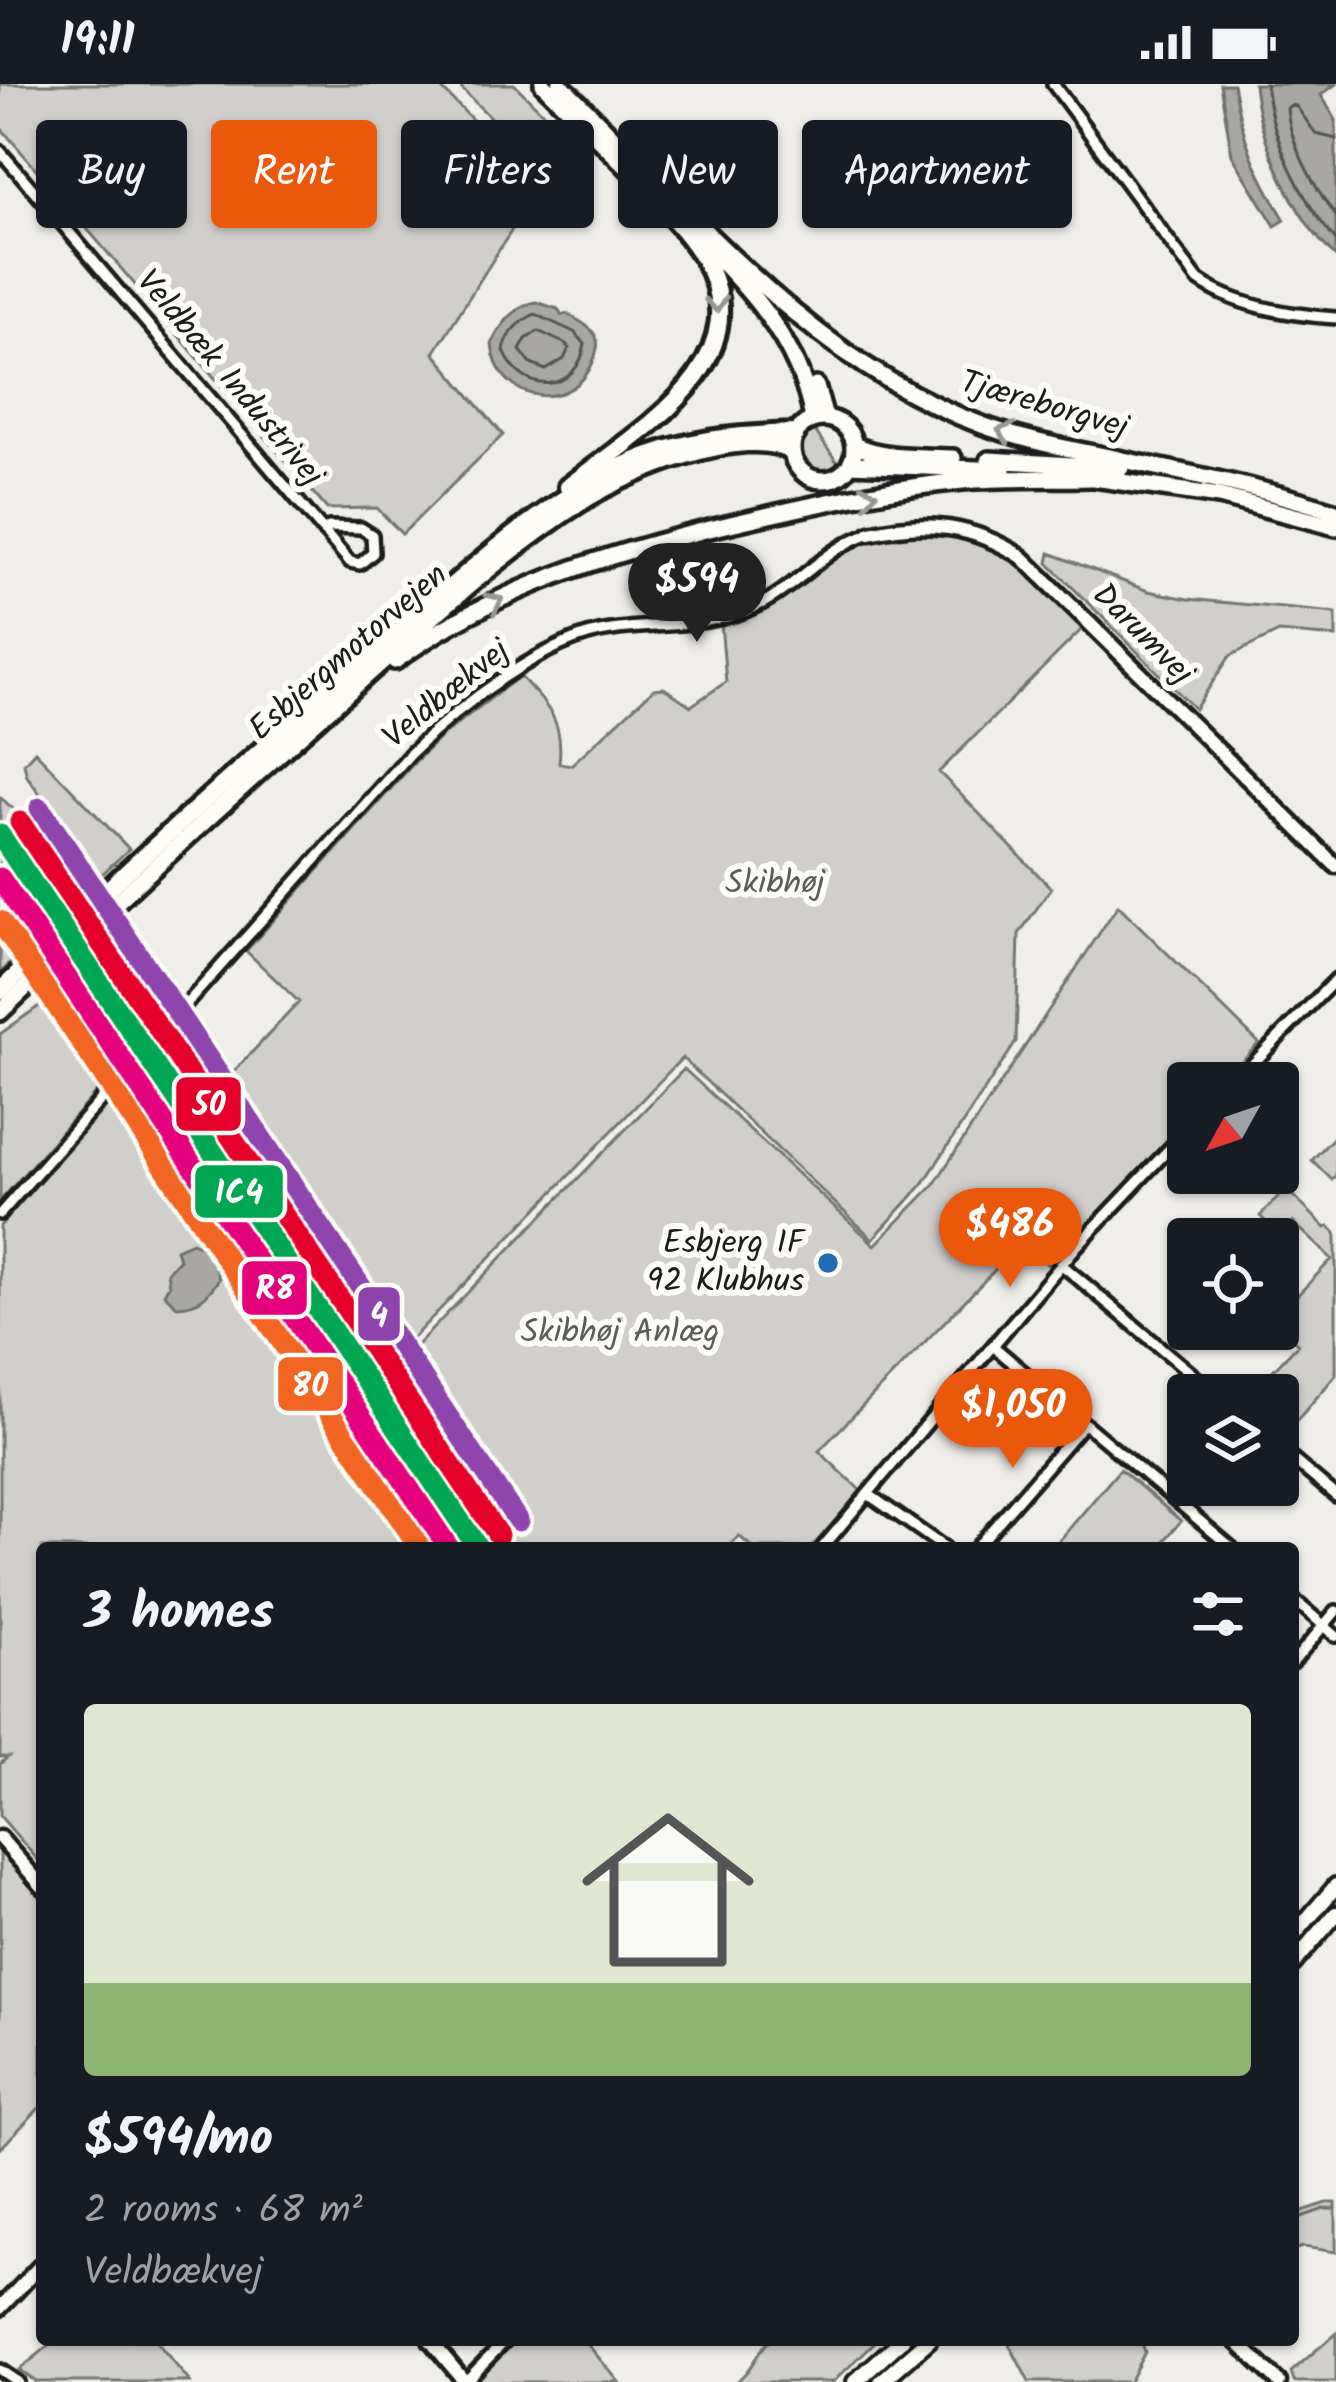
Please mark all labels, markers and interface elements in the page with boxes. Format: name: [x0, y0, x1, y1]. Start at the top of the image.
text: 19:11: [60, 6, 135, 78]
chip: Buy: [36, 120, 187, 228]
chip: Rent: [211, 120, 377, 228]
chip: Filters: [401, 120, 594, 228]
chip: New: [618, 120, 778, 228]
chip: Apartment: [802, 120, 1072, 228]
street label: Veldbæk Industrivej: [122, 258, 337, 501]
one-way arrow: [703, 295, 728, 314]
street label: Tjæreborgvej: [954, 357, 1136, 456]
one-way arrow: [995, 422, 1016, 447]
one-way arrow: [859, 484, 879, 509]
pin: $594: [626, 543, 768, 645]
street label: Esbjergmotorvejen: [237, 551, 461, 755]
text: $594: [655, 551, 739, 613]
street label: Darumvej: [1078, 571, 1207, 700]
one-way arrow: [483, 592, 504, 616]
street label: Veldbækvej: [371, 626, 524, 763]
park label: Skibhøj: [725, 858, 826, 911]
north arrow: [1167, 1062, 1299, 1194]
map controls: [1167, 1062, 1299, 1506]
line badge: 50: [174, 1075, 243, 1133]
text: 50: [191, 1080, 227, 1133]
line badge: IC4: [193, 1163, 285, 1220]
text: IC4: [215, 1168, 263, 1221]
pin: $486: [939, 1188, 1081, 1290]
text: $486: [966, 1196, 1054, 1258]
place label: Esbjerg IF 92 Klubhus: [647, 1218, 807, 1309]
button: locate: [1167, 1218, 1299, 1350]
marker: Esbjerg IF 92 Klubhus: [815, 1250, 841, 1276]
line badge: R8: [240, 1259, 309, 1317]
text: R8: [255, 1264, 295, 1317]
line badge: 4: [356, 1285, 402, 1343]
text: 4: [370, 1291, 388, 1344]
park label: Skibhøj Anlæg: [521, 1307, 719, 1360]
line badge: 80: [276, 1355, 345, 1413]
text: 80: [292, 1361, 329, 1414]
pin: $1,050: [915, 1369, 1111, 1471]
button: layers: [1167, 1374, 1299, 1506]
text: $1,050: [961, 1377, 1065, 1439]
text: 3 homes: [84, 1574, 274, 1655]
icon: filters: [1185, 1581, 1251, 1647]
icon: home: [560, 1782, 776, 1998]
text: $594/mo: [84, 2100, 273, 2181]
text: 2 rooms · 68 m²: [84, 2181, 363, 2243]
text: Veldbækvej: [84, 2243, 263, 2305]

